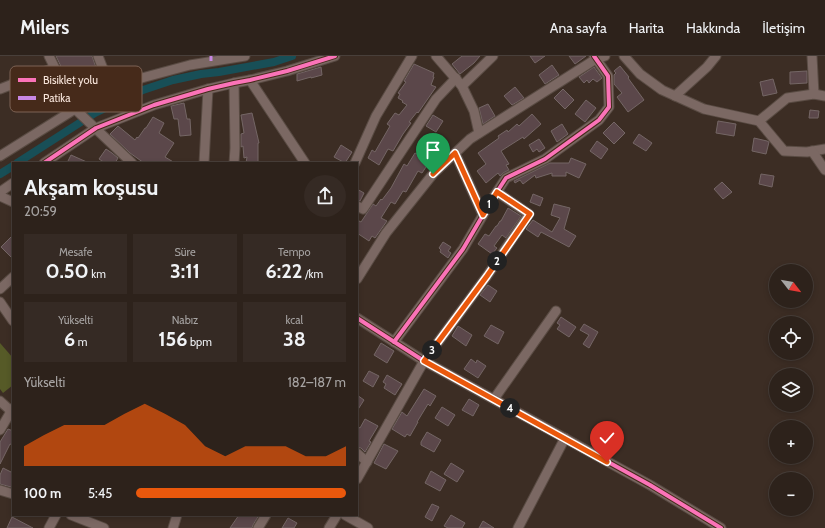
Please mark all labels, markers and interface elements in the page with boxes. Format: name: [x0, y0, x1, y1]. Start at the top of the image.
text: Milers: [20, 16, 69, 39]
text: Ana sayfa: [550, 19, 607, 37]
text: Harita: [629, 19, 664, 37]
text: Hakkında: [686, 19, 740, 37]
text: İletişim: [762, 19, 805, 37]
legend: [10, 66, 142, 112]
text: Bisiklet yolu: [43, 73, 98, 87]
text: Patika: [43, 91, 71, 105]
pin: [416, 133, 450, 174]
icon: arrive: [422, 139, 444, 161]
text: Akşam koşusu: [24, 174, 158, 201]
button: share: [304, 175, 346, 217]
pin: 1: [479, 194, 499, 214]
text: 1: [487, 197, 491, 211]
text: 20:59: [24, 203, 57, 219]
text: Mesafe: [59, 245, 92, 259]
text: Süre: [174, 245, 196, 259]
text: Tempo: [278, 245, 311, 259]
pin: 2: [487, 251, 507, 271]
text: 2: [494, 254, 500, 268]
text: 0.50: [46, 259, 89, 283]
text: 3:11: [170, 259, 200, 283]
text: 6:22: [266, 259, 302, 283]
north arrow: [769, 264, 813, 308]
map controls: [769, 264, 813, 516]
text: km: [89, 267, 106, 281]
text: /km: [302, 267, 323, 281]
text: Yükselti: [58, 313, 93, 327]
text: Nabız: [172, 313, 198, 327]
text: kcal: [286, 313, 303, 327]
button: locate: [769, 316, 813, 360]
text: 6: [64, 327, 75, 351]
text: 156: [158, 327, 188, 351]
text: 38: [283, 327, 306, 351]
text: m: [75, 335, 87, 349]
text: bpm: [188, 335, 212, 349]
pin: 3: [422, 340, 442, 360]
text: 3: [429, 343, 435, 357]
button: layers: [769, 368, 813, 412]
text: Yükselti: [24, 374, 65, 390]
text: 182–187 m: [287, 374, 346, 390]
pin: 4: [500, 398, 520, 418]
text: 4: [507, 401, 513, 415]
button: +: [769, 420, 813, 464]
pin: [590, 421, 624, 462]
icon: check: [596, 427, 618, 449]
button: −: [769, 472, 813, 516]
text: 100 m: [24, 485, 61, 501]
text: 5:45: [88, 485, 112, 501]

